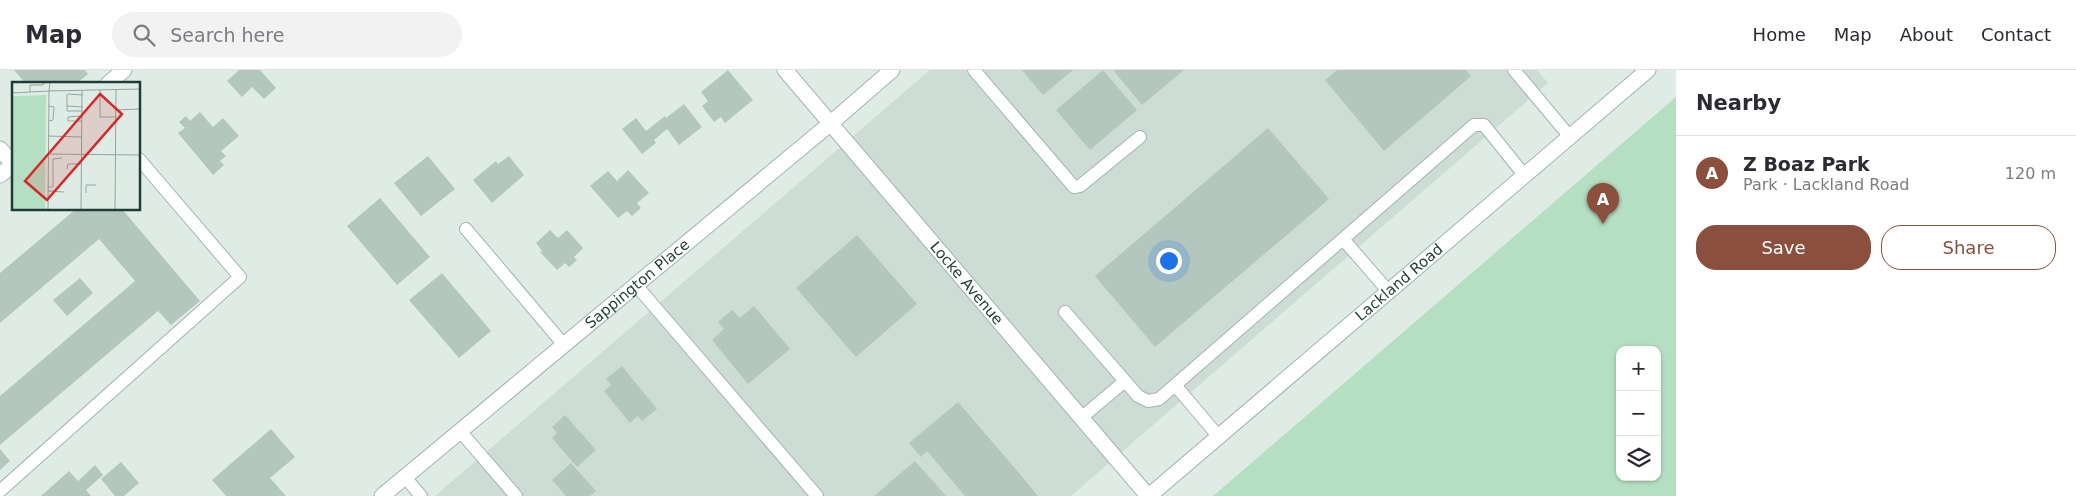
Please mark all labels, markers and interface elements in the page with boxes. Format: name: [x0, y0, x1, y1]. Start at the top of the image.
search box: [112, 12, 462, 57]
text: Map: [25, 21, 82, 49]
icon: search: [130, 21, 158, 49]
text: Search here: [170, 24, 284, 46]
text: Home: [1753, 24, 1806, 45]
text: Map: [1834, 24, 1872, 45]
text: About: [1900, 24, 1953, 45]
text: Contact: [1981, 24, 2051, 45]
inset map: [12, 82, 140, 210]
text: Nearby: [1696, 91, 1781, 115]
text: Z Boaz Park: [1743, 153, 1870, 175]
text: A: [1706, 164, 1718, 183]
text: 120 m: [2005, 164, 2056, 183]
text: Park · Lackland Road: [1743, 175, 1909, 194]
pin: A: [1587, 183, 1619, 224]
button: Save: [1696, 225, 1871, 270]
button: Share: [1881, 225, 2056, 270]
street label: Sappington Place: [582, 235, 693, 332]
street label: Locke Avenue: [926, 238, 1007, 328]
street label: Lackland Road: [1352, 240, 1447, 325]
your location: [1156, 248, 1182, 274]
map controls: [1616, 346, 1661, 481]
button: +: [1616, 346, 1661, 391]
button: −: [1616, 391, 1661, 436]
button: layers: [1616, 436, 1661, 481]

